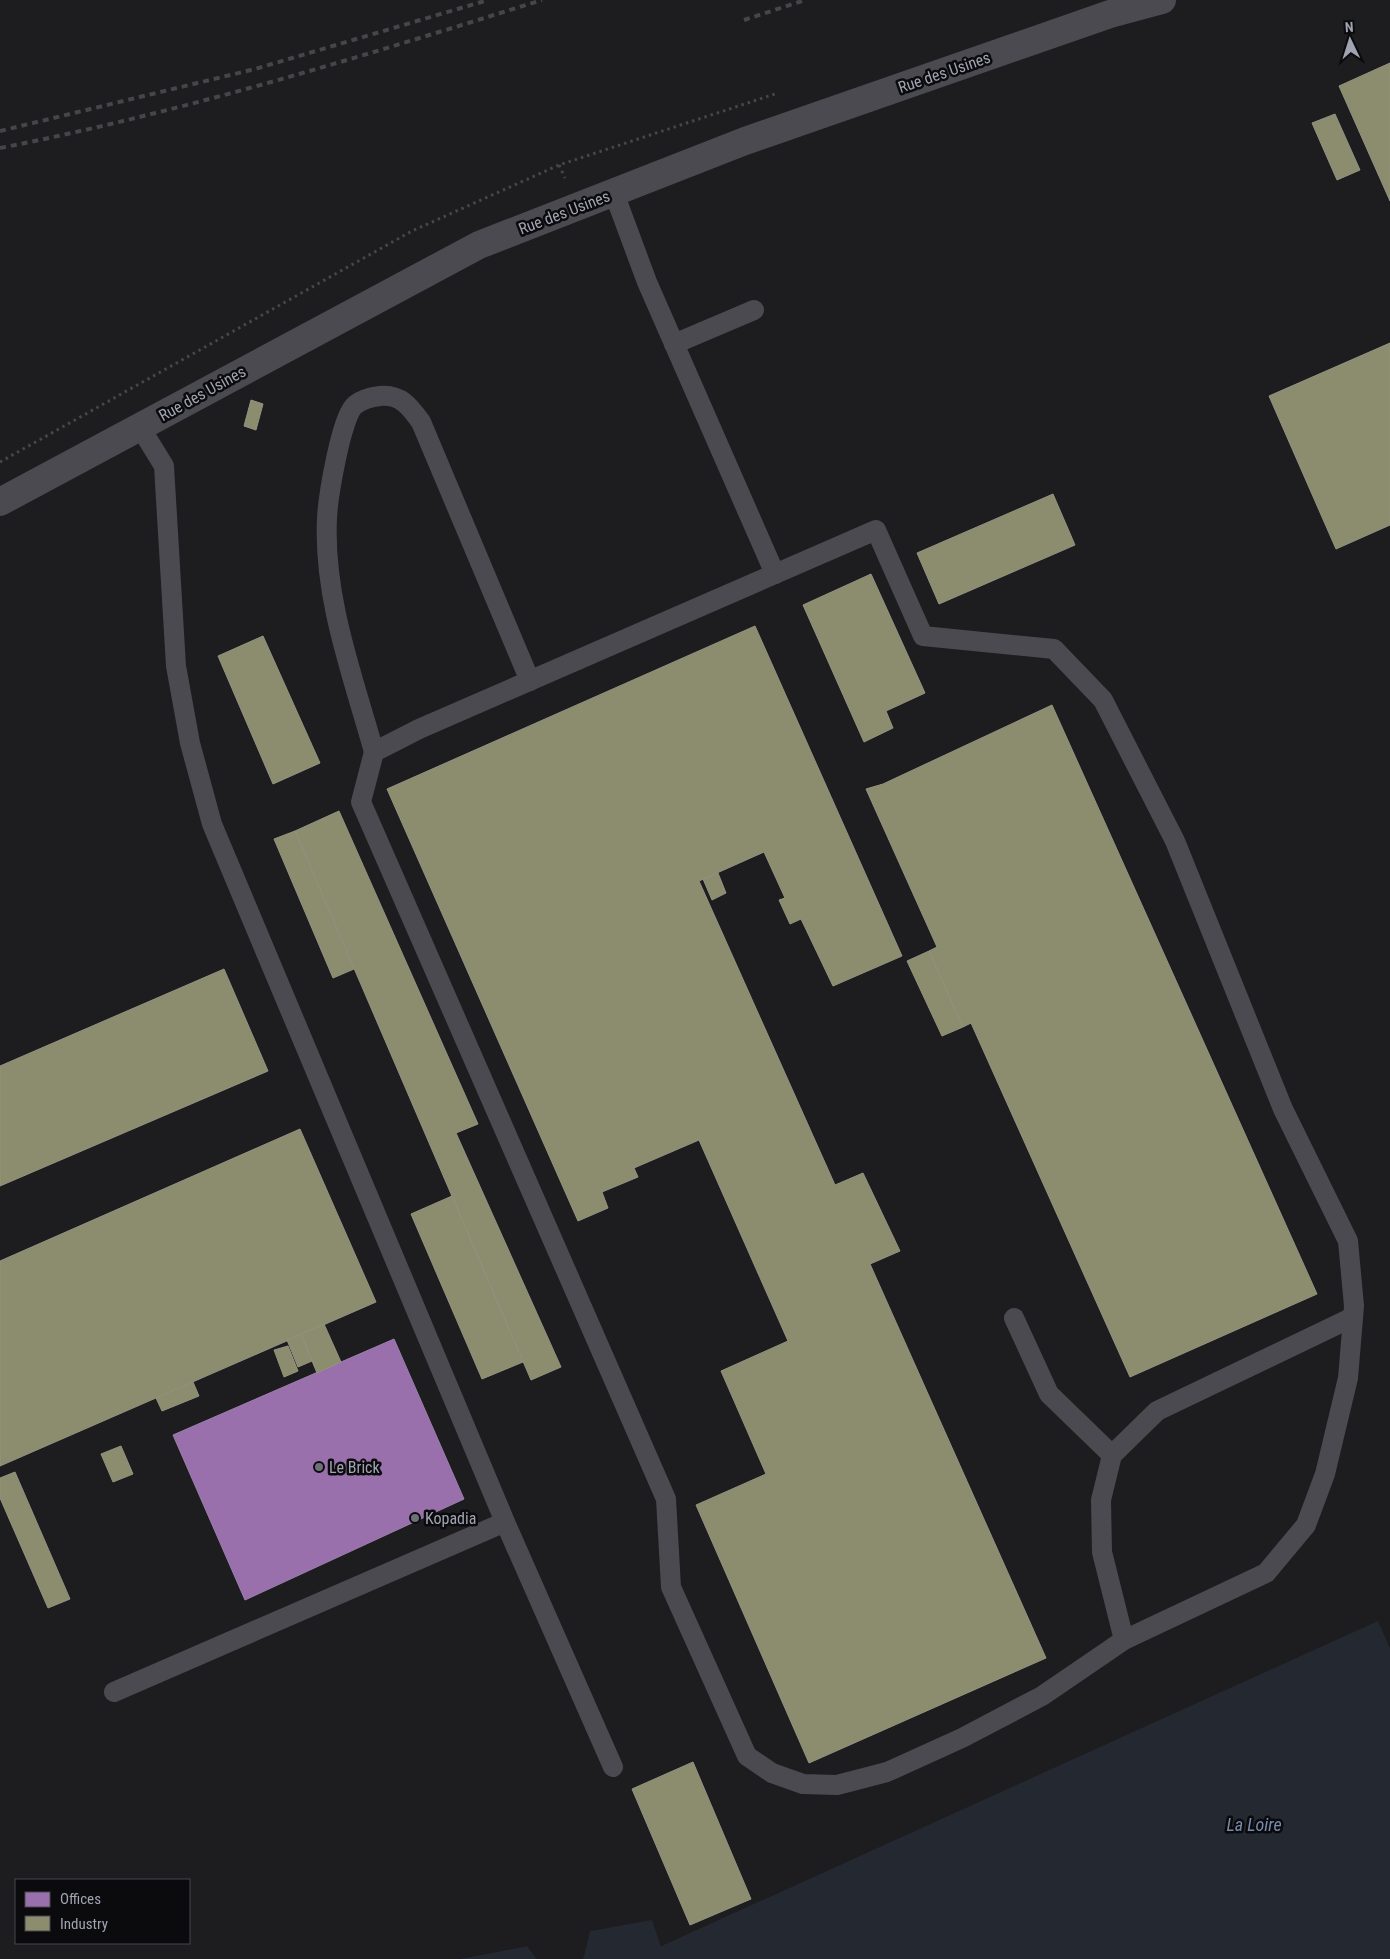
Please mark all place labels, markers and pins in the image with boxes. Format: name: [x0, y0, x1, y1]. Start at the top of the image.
place label: Le Brick: [329, 1458, 380, 1477]
marker: Le Brick: [313, 1461, 325, 1473]
place label: Kopadia: [425, 1509, 476, 1528]
marker: Kopadia: [409, 1512, 421, 1524]

